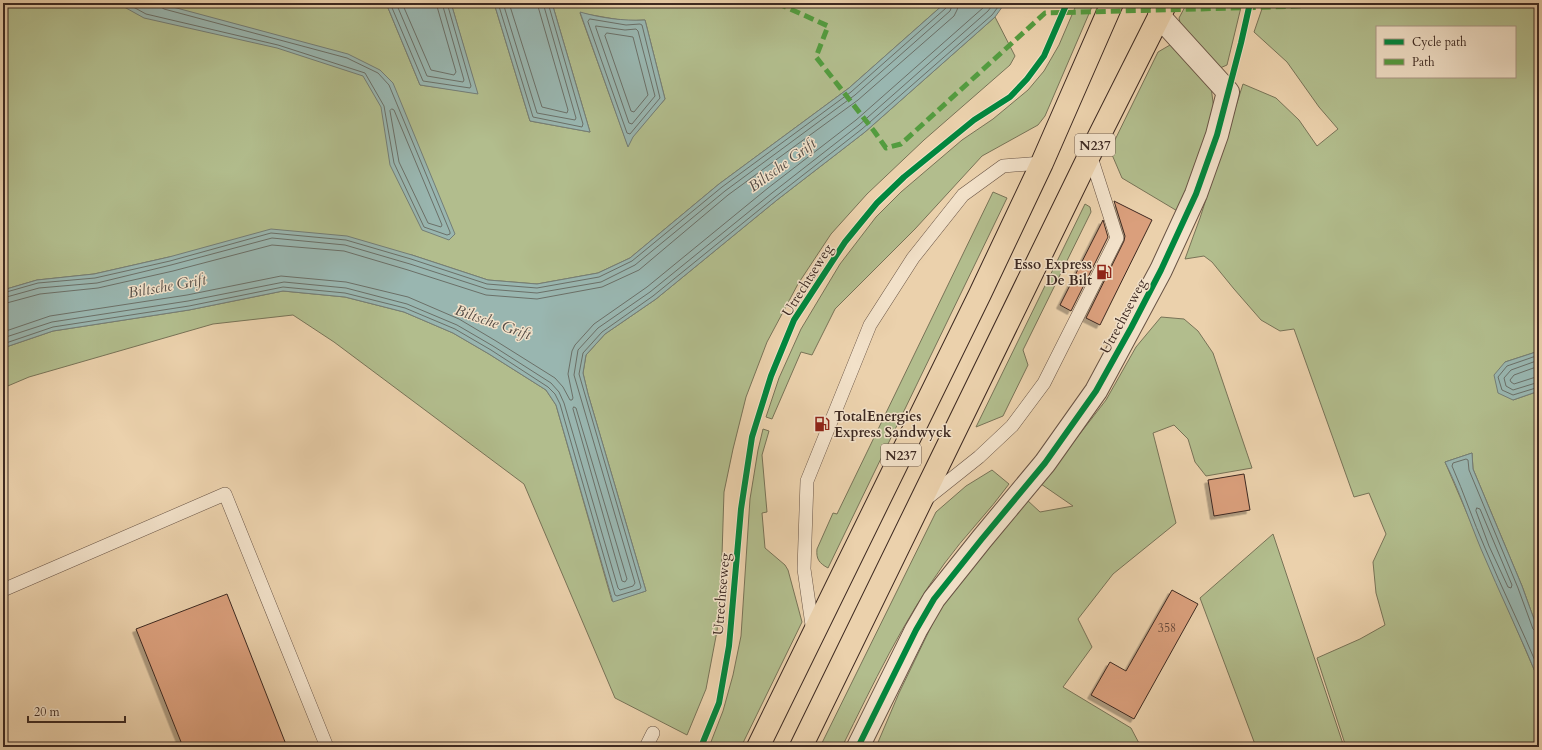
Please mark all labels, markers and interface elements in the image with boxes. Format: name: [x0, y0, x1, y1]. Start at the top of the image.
legend: [1376, 26, 1516, 78]
text: Cycle path: [1412, 34, 1467, 50]
text: Path: [1412, 54, 1435, 70]
water label: Biltsche Grift: [744, 133, 820, 196]
road number: N237: [1075, 134, 1115, 156]
street label: Utrechtseweg: [778, 240, 837, 320]
place label: Esso Express De Bilt: [1014, 255, 1092, 290]
fuel station icon: Esso Express De Bilt: [1095, 263, 1113, 281]
water label: Biltsche Grift: [126, 269, 208, 303]
street label: Utrechtseweg: [1096, 275, 1151, 357]
water label: Biltsche Grift: [452, 300, 534, 345]
place label: TotalEnergies Express Sandwyck: [834, 407, 952, 442]
fuel station icon: TotalEnergies Express Sandwyck: [813, 415, 831, 433]
road number: N237: [881, 444, 921, 466]
street label: Utrechtseweg: [708, 552, 735, 636]
house number: 358: [1158, 620, 1176, 636]
scale bar: [28, 698, 125, 724]
text: 20 m: [34, 704, 61, 720]

